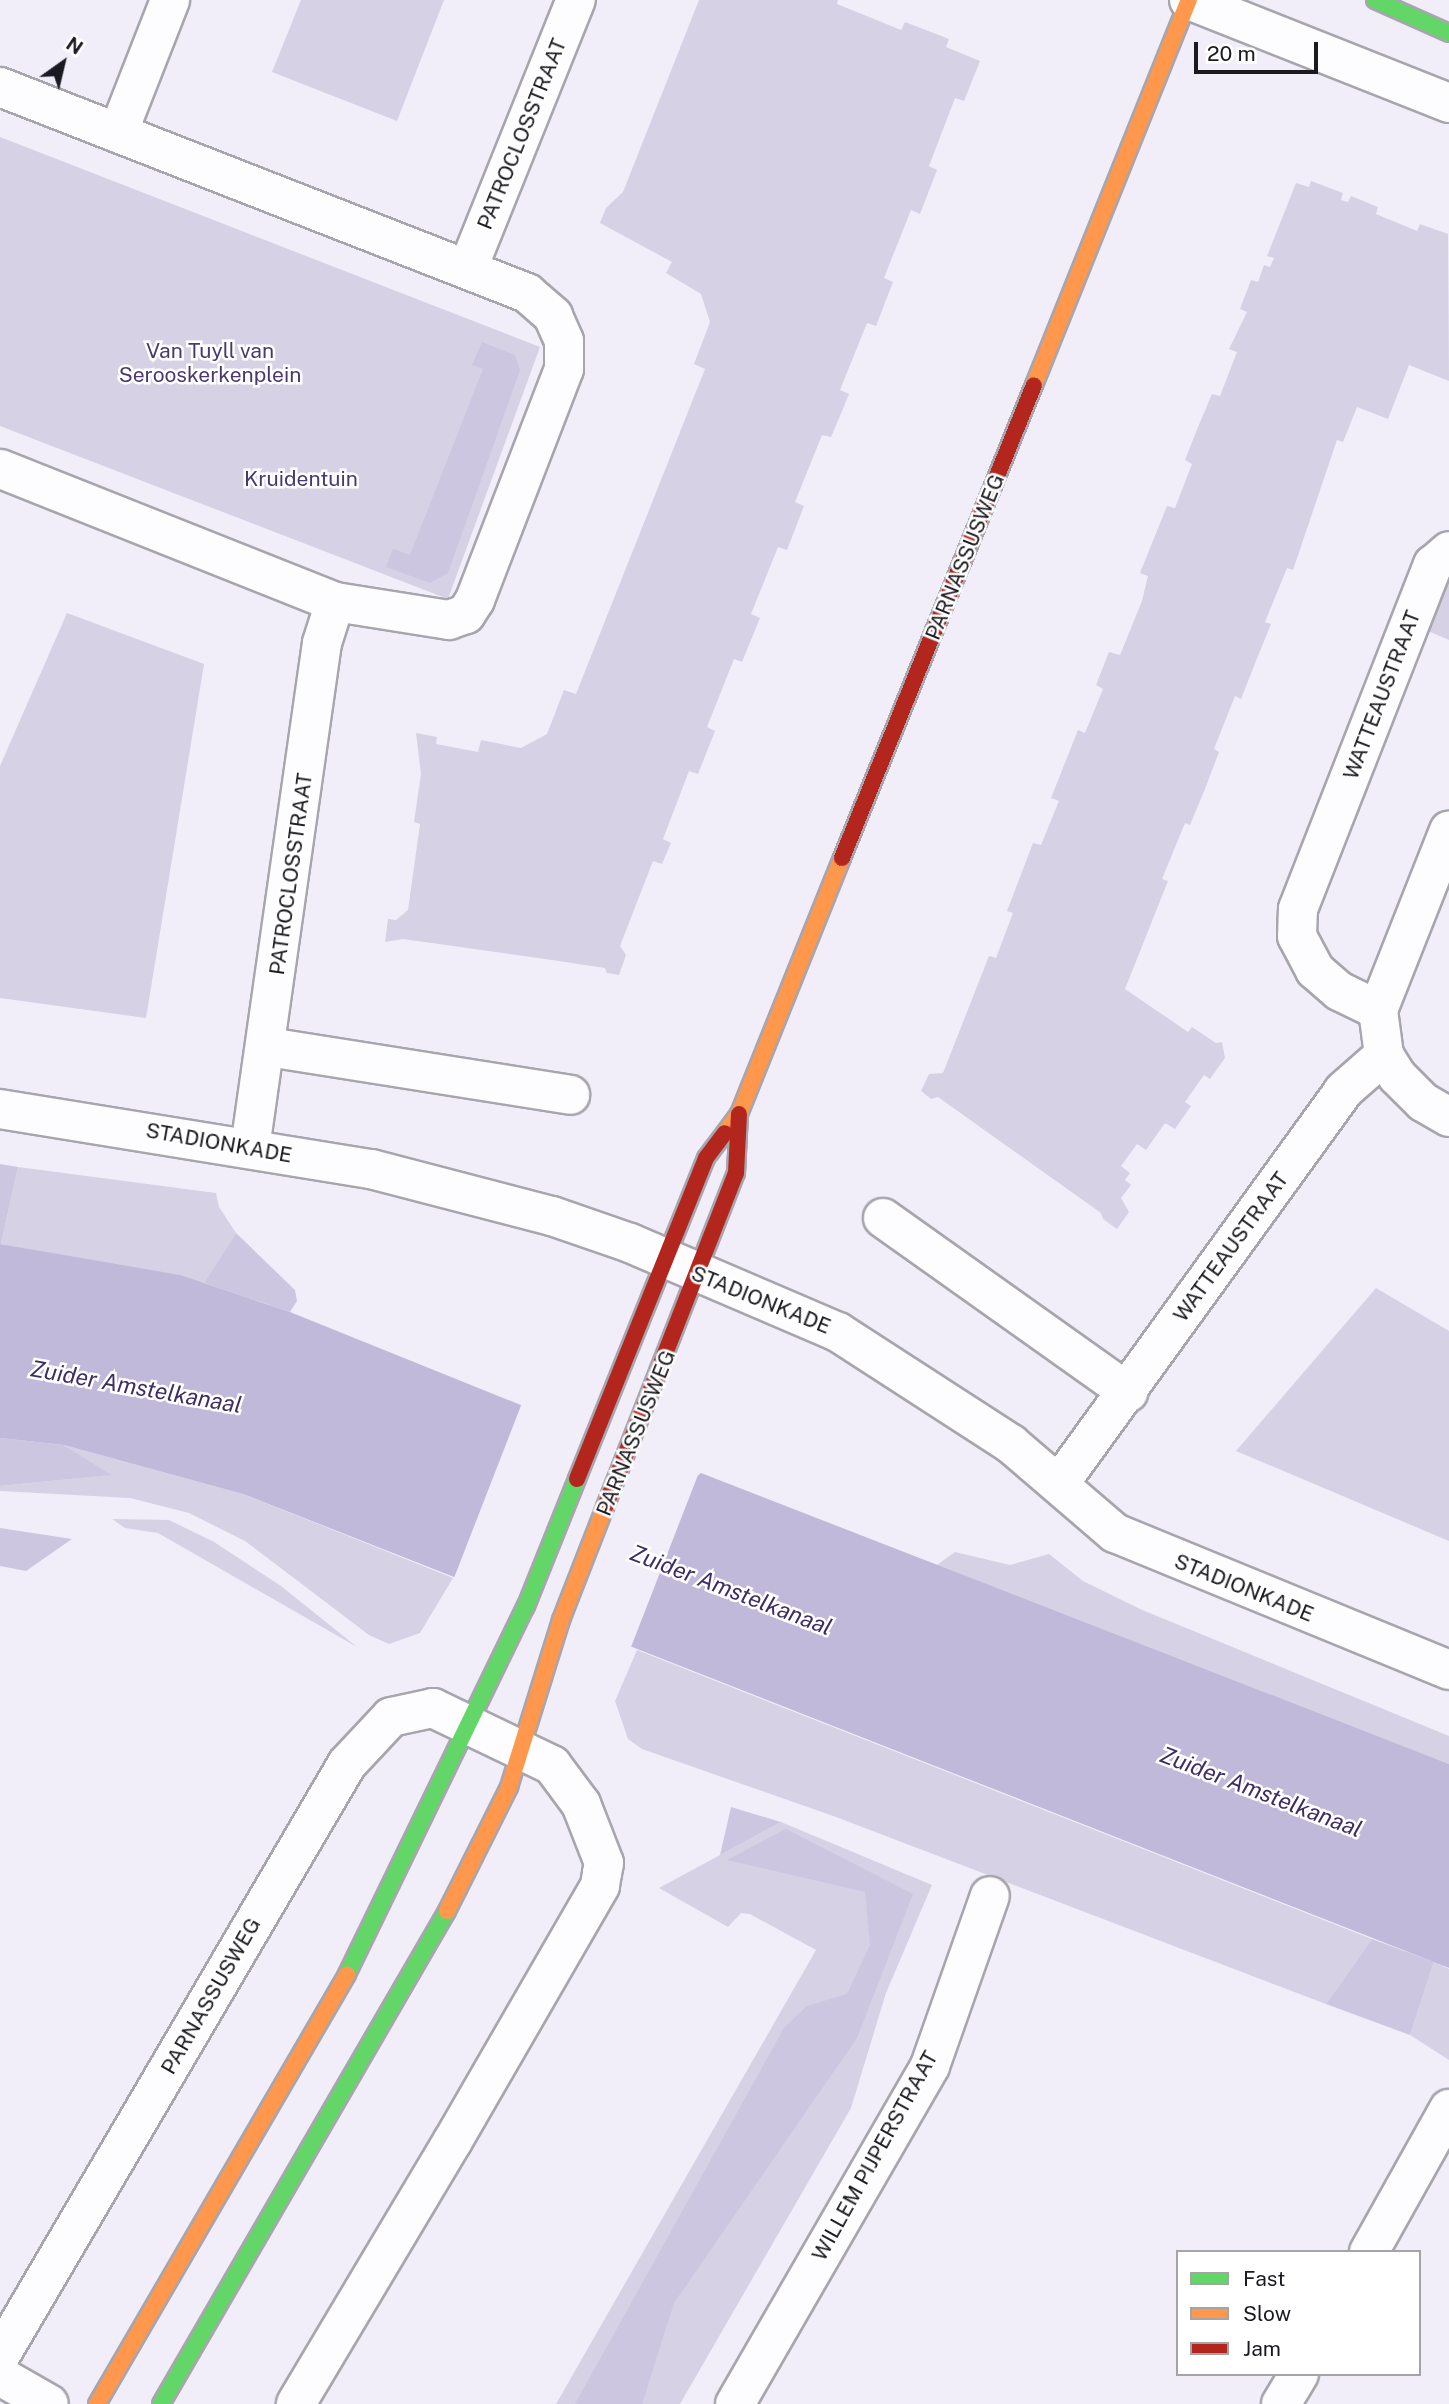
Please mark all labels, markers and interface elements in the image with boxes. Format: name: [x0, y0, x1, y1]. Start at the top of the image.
north arrow: [28, 28, 98, 98]
scale bar: [1197, 28, 1321, 72]
text: N: [62, 32, 87, 59]
street label: PATROCLOSSTRAAT: [472, 35, 572, 233]
text: 20 m: [1207, 41, 1256, 66]
park label: Van Tuyll van Serooskerkenplein: [119, 338, 301, 388]
park label: Kruidentuin: [244, 466, 358, 492]
street label: PARNASSUSWEG: [920, 470, 1010, 644]
street label: WATTEAUSTRAAT: [1338, 607, 1426, 783]
street label: PATROCLOSSTRAAT: [264, 771, 318, 977]
street label: STADIONKADE: [144, 1118, 294, 1168]
street label: WATTEAUSTRAAT: [1168, 1167, 1294, 1327]
street label: STADIONKADE: [688, 1261, 834, 1339]
street label: PARNASSUSWEG: [591, 1346, 681, 1520]
water label: Zuider Amstelkanaal: [28, 1355, 244, 1419]
water label: Zuider Amstelkanaal: [626, 1539, 836, 1641]
street label: STADIONKADE: [1171, 1549, 1317, 1627]
water label: Zuider Amstelkanaal: [1156, 1741, 1366, 1843]
street label: PARNASSUSWEG: [156, 1913, 266, 2079]
street label: WILLEM PIJPERSTRAAT: [807, 2047, 943, 2265]
legend: [1176, 2250, 1421, 2376]
text: Fast: [1243, 2266, 1285, 2291]
text: Slow: [1243, 2301, 1291, 2326]
text: Jam: [1243, 2336, 1281, 2361]

